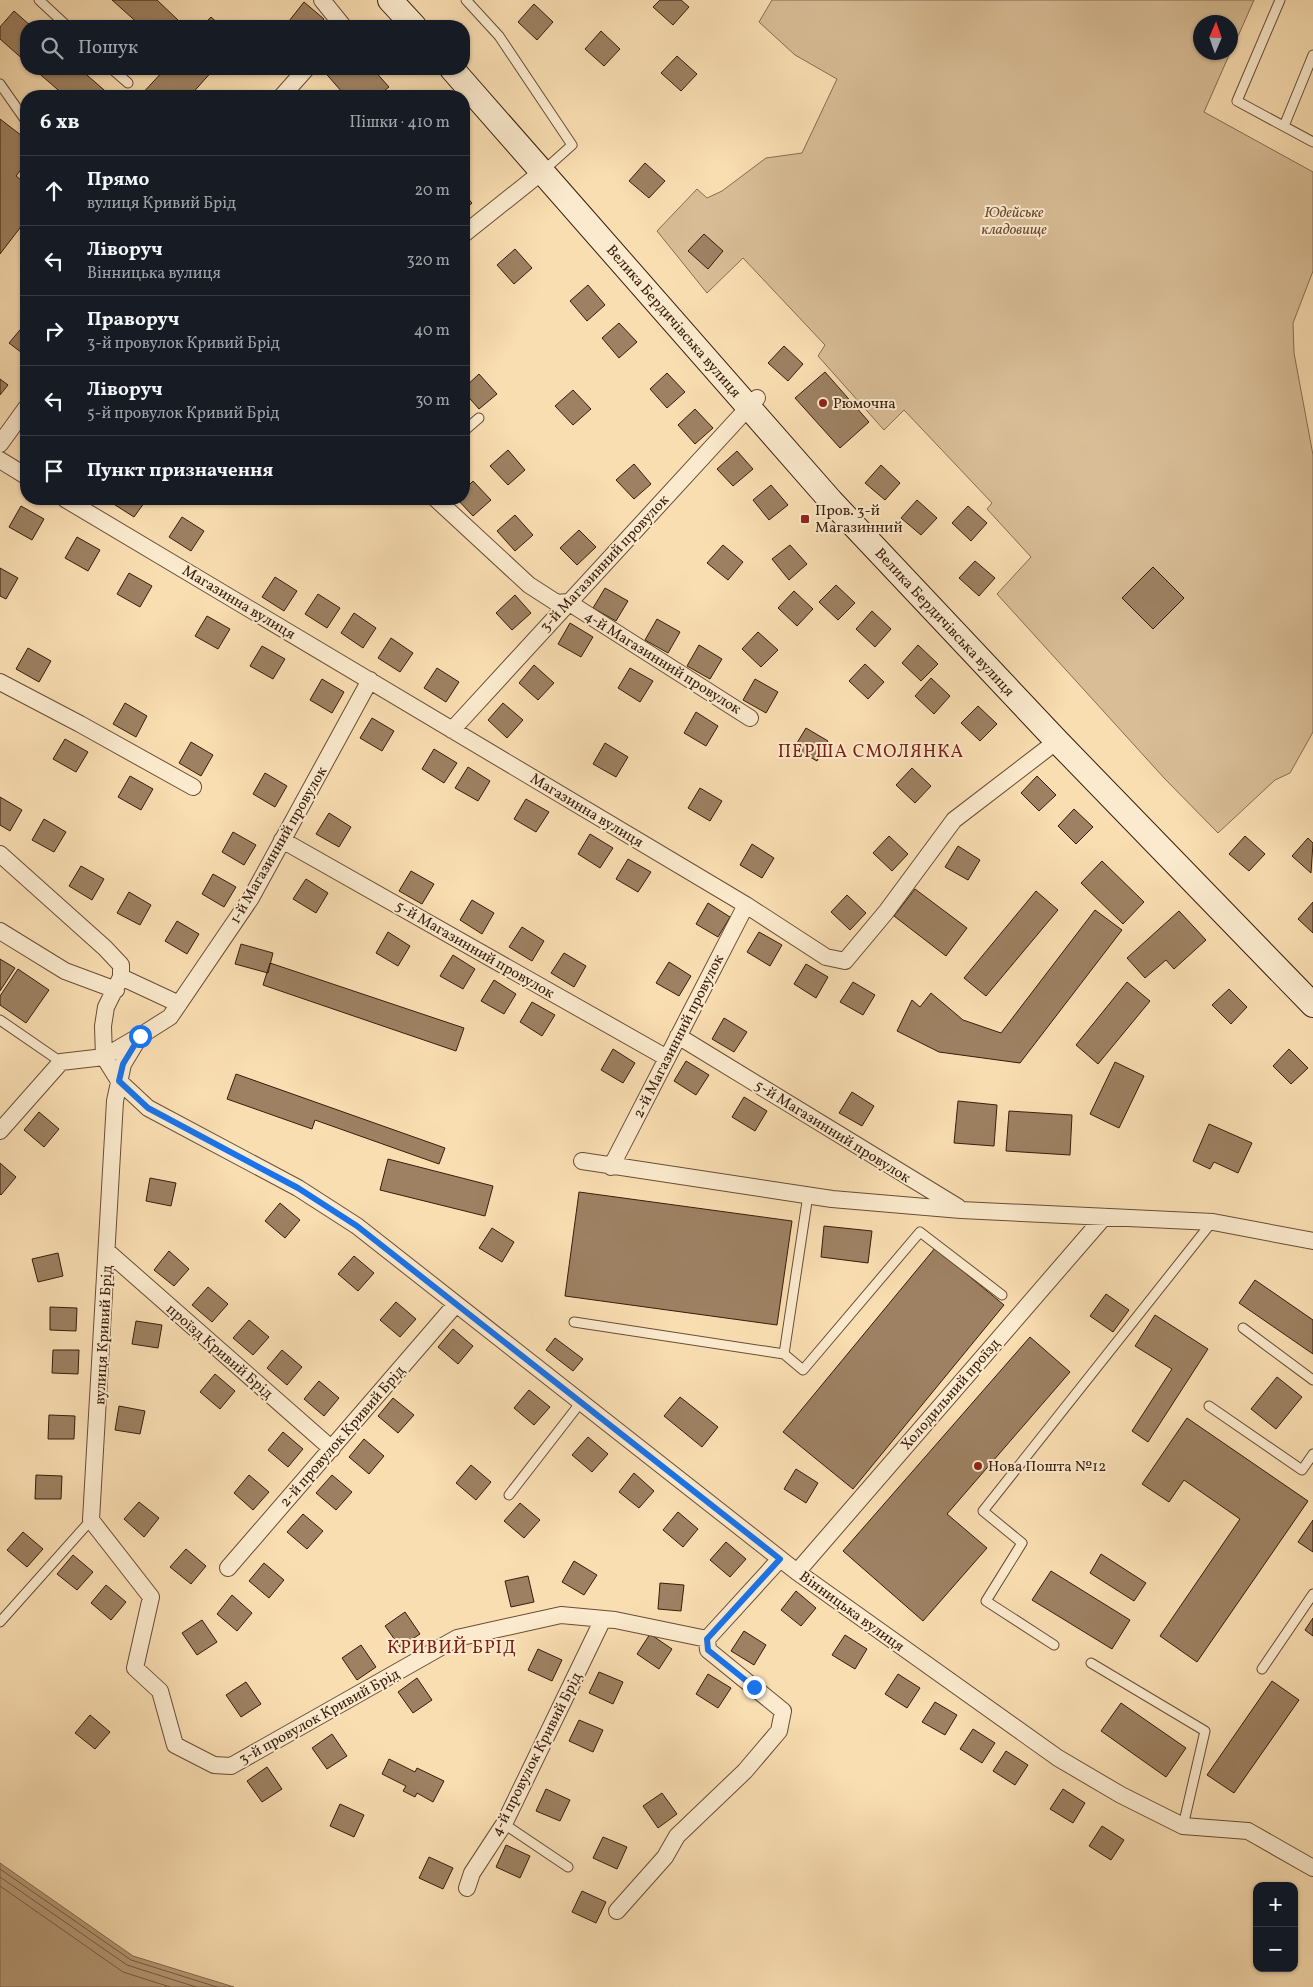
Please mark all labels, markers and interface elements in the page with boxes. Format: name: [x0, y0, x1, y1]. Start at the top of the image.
north arrow: [1193, 15, 1238, 60]
search box: [20, 20, 470, 75]
icon: search: [38, 34, 66, 62]
text: Пошук: [78, 35, 138, 61]
text: 6 хв: [40, 108, 80, 137]
text: Пішки · 410 m: [349, 112, 450, 134]
text: Прямо: [87, 167, 149, 193]
icon: ahead: [40, 177, 68, 205]
text: 20 m: [415, 180, 450, 202]
text: вулиця Кривий Брід: [87, 193, 236, 215]
park label: Юдейське кладовище: [981, 203, 1047, 241]
text: Ліворуч: [87, 237, 162, 263]
street label: Велика Бердичівська вулиця: [600, 241, 745, 403]
icon: left: [40, 247, 68, 275]
text: 320 m: [406, 250, 450, 272]
text: Вінницька вулиця: [87, 263, 221, 285]
text: Праворуч: [87, 307, 179, 333]
icon: right: [40, 317, 68, 345]
text: 40 m: [414, 320, 450, 342]
text: 3-й провулок Кривий Брід: [87, 333, 280, 355]
text: Ліворуч: [87, 377, 162, 403]
icon: left: [40, 387, 68, 415]
text: 30 m: [415, 390, 450, 412]
place label: Рюмочна: [833, 394, 896, 415]
marker: Рюмочна: [817, 397, 829, 409]
text: 5-й провулок Кривий Брід: [87, 403, 279, 425]
icon: arrive: [40, 457, 68, 485]
text: Пункт призначення: [87, 458, 273, 484]
street label: 3-й Магазинний провулок: [536, 491, 674, 637]
place label: Пров. 3-й Магазинний: [815, 501, 903, 539]
marker: Пров. 3-й Магазинний: [799, 513, 811, 525]
street label: Велика Бердичівська вулиця: [869, 544, 1019, 702]
street label: Магазинна вулиця: [178, 561, 299, 646]
street label: 4-й Магазинний провулок: [580, 606, 745, 720]
district label: ПЕРША СМОЛЯНКА: [778, 740, 964, 765]
street label: 1-й Магазинний провулок: [226, 763, 333, 928]
street label: Магазинна вулиця: [526, 769, 647, 854]
street label: 5-й Магазинний провулок: [391, 896, 558, 1004]
street label: 2-й Магазинний провулок: [629, 951, 730, 1122]
route start: [129, 1025, 152, 1048]
street label: 5-й Магазинний провулок: [750, 1076, 914, 1189]
street label: вулиця Кривий Брід: [90, 1264, 119, 1405]
street label: проїзд Кривий Брід: [161, 1300, 277, 1405]
street label: Холодильний проїзд: [897, 1334, 1006, 1455]
street label: 2-й провулок Кривий Брід: [276, 1361, 411, 1512]
place label: Нова Пошта №12: [988, 1457, 1106, 1478]
marker: Нова Пошта №12: [972, 1460, 984, 1472]
street label: Вінницька вулиця: [794, 1567, 908, 1658]
district label: КРИВИЙ БРІД: [387, 1636, 517, 1661]
street label: 3-й провулок Кривий Брід: [236, 1664, 404, 1770]
street label: 4-й провулок Кривий Брід: [487, 1669, 588, 1840]
route end: [743, 1676, 766, 1699]
map controls: [1253, 1882, 1298, 1972]
button: +: [1253, 1882, 1298, 1927]
button: −: [1253, 1927, 1298, 1972]

